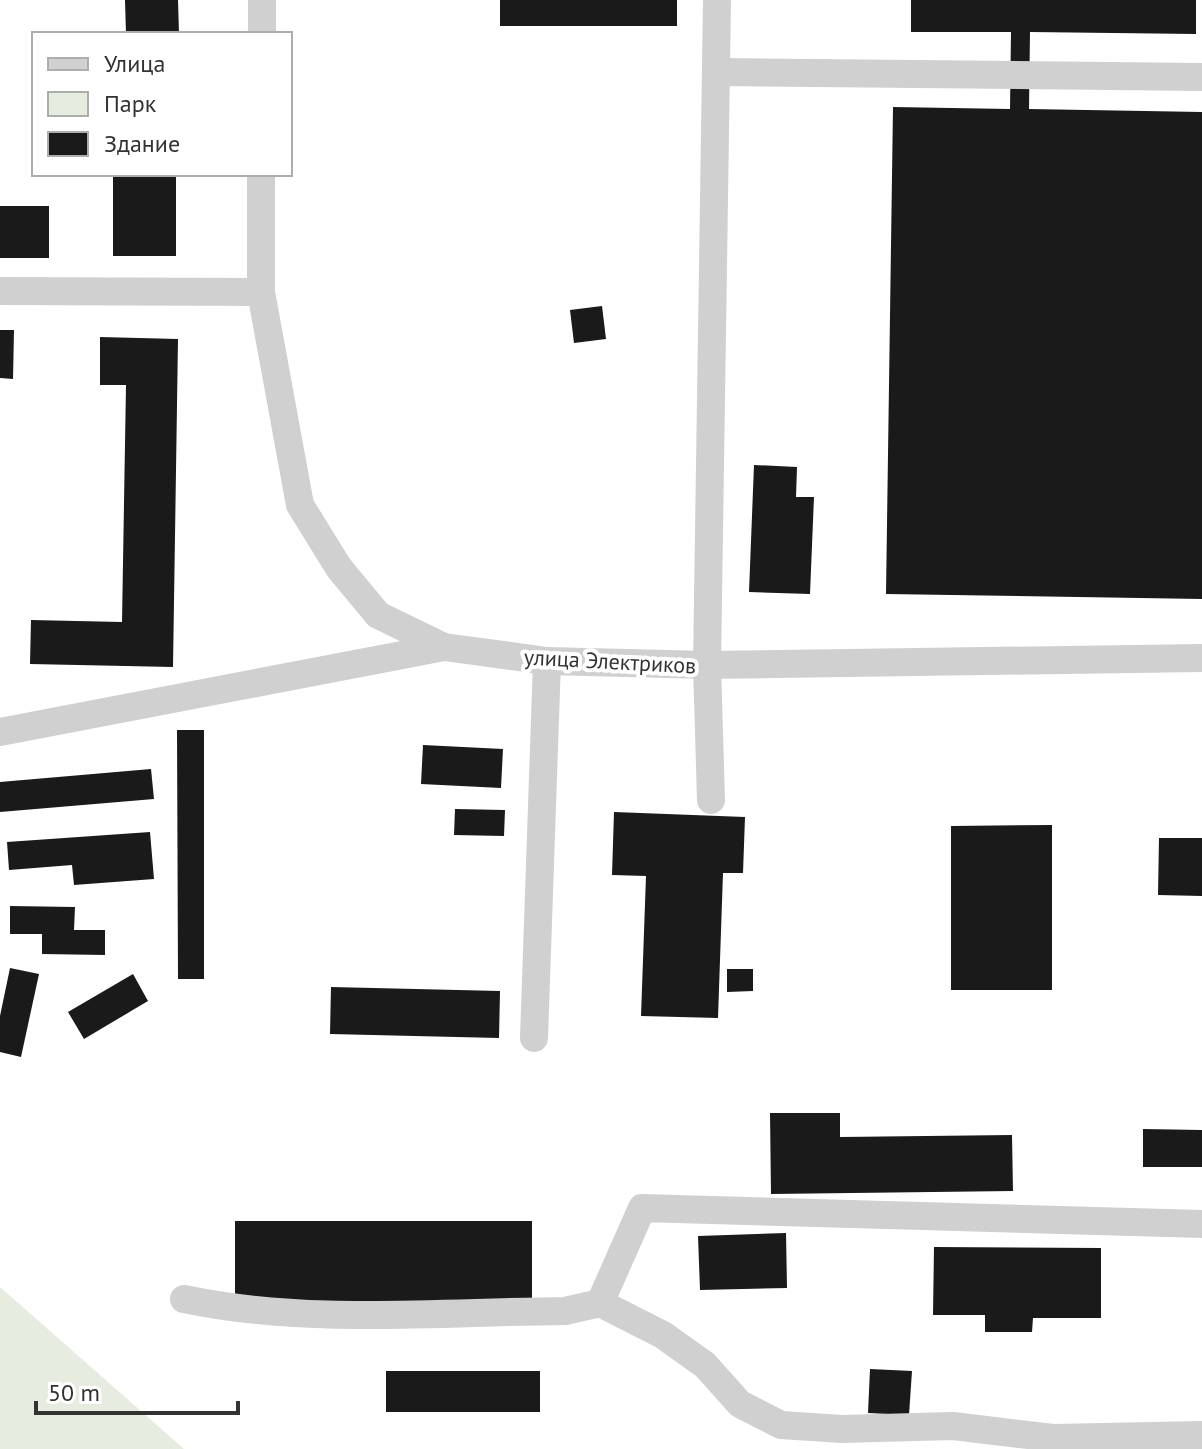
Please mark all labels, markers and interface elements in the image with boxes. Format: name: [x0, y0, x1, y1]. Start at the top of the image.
legend: [32, 32, 292, 176]
text: Улица: [104, 48, 165, 79]
text: Парк: [104, 88, 157, 119]
text: Здание: [104, 128, 180, 159]
street label: улица Электриков: [523, 643, 697, 679]
scale bar: [36, 1365, 238, 1415]
text: 50 m: [48, 1377, 100, 1408]

